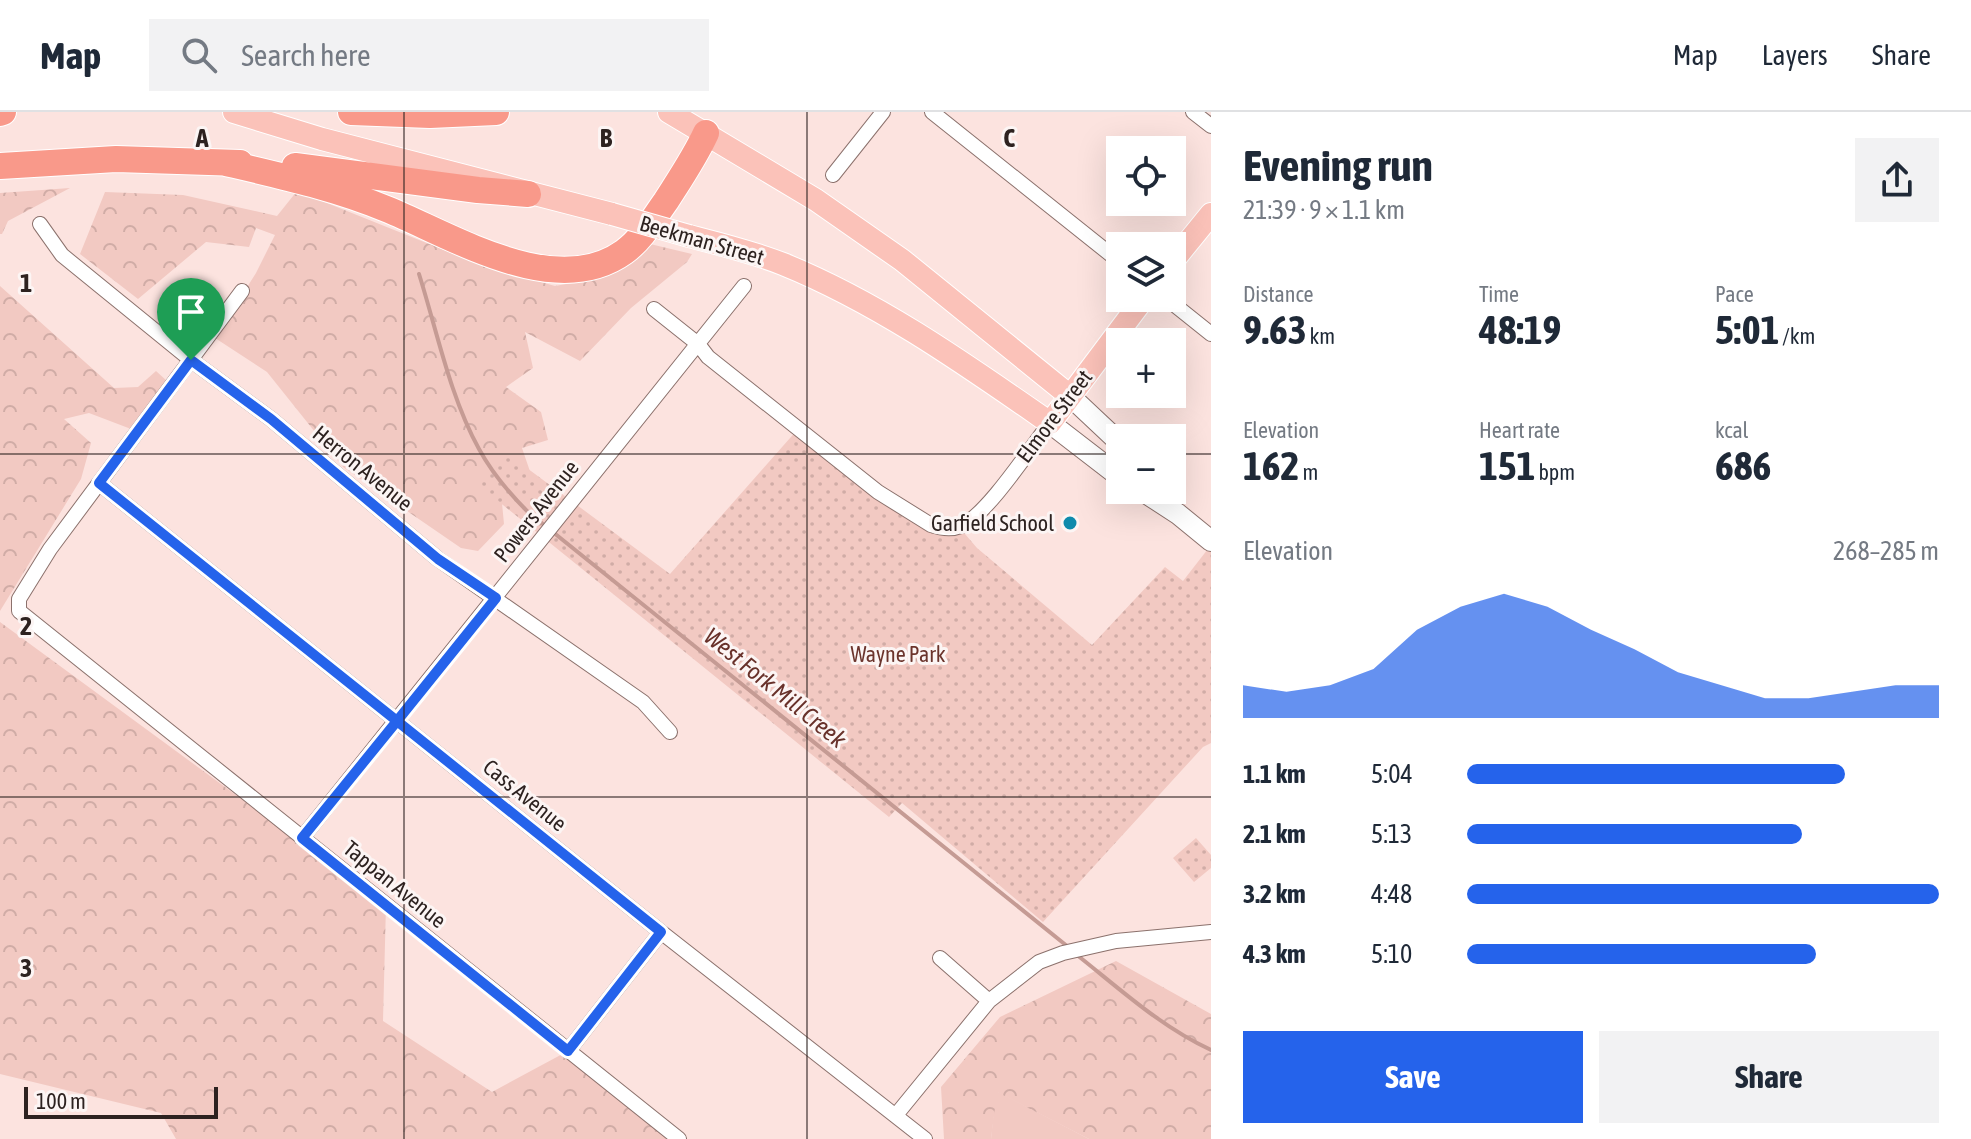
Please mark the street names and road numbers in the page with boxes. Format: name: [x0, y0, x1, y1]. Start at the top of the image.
street label: Beekman Street: [637, 210, 767, 270]
street label: Elmore Street: [1011, 365, 1097, 467]
street label: Herron Avenue: [308, 420, 418, 516]
street label: Powers Avenue: [488, 455, 584, 567]
street label: Cass Avenue: [478, 754, 572, 836]
street label: Tappan Avenue: [339, 835, 451, 933]

